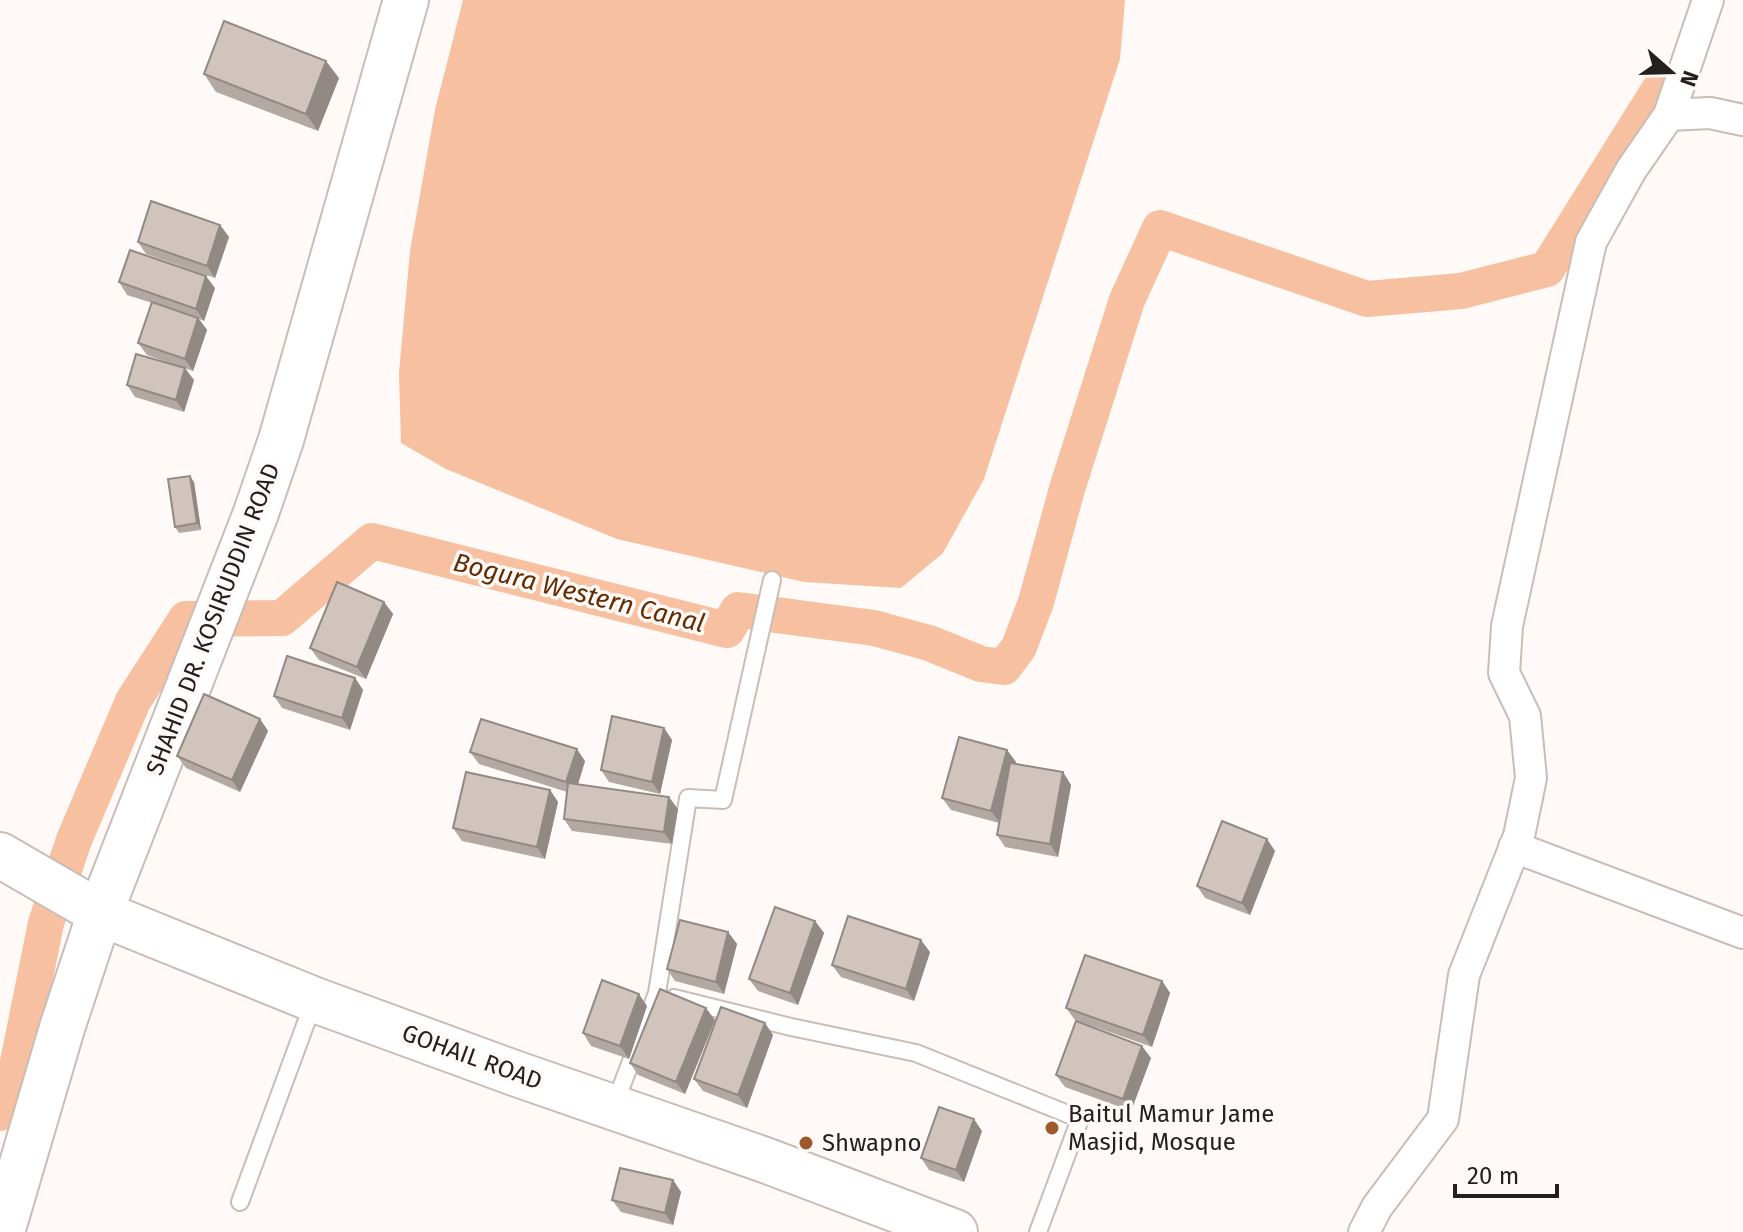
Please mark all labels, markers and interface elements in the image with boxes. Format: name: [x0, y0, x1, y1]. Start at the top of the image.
north arrow: [1631, 32, 1711, 112]
text: N: [1674, 67, 1705, 90]
street label: SHAHID DR. KOSIRUDDIN ROAD: [140, 459, 286, 779]
water label: Bogura Western Canal: [450, 547, 708, 639]
street label: GOHAIL ROAD: [398, 1019, 546, 1095]
place label: Baitul Mamur Jame Masjid, Mosque: [1068, 1100, 1274, 1156]
marker: Baitul Mamur Jame Masjid, Mosque: [1043, 1119, 1061, 1137]
place label: Shwapno: [822, 1129, 921, 1157]
marker: Shwapno: [797, 1134, 815, 1152]
scale bar: [1455, 1148, 1557, 1198]
text: 20 m: [1467, 1162, 1519, 1190]

